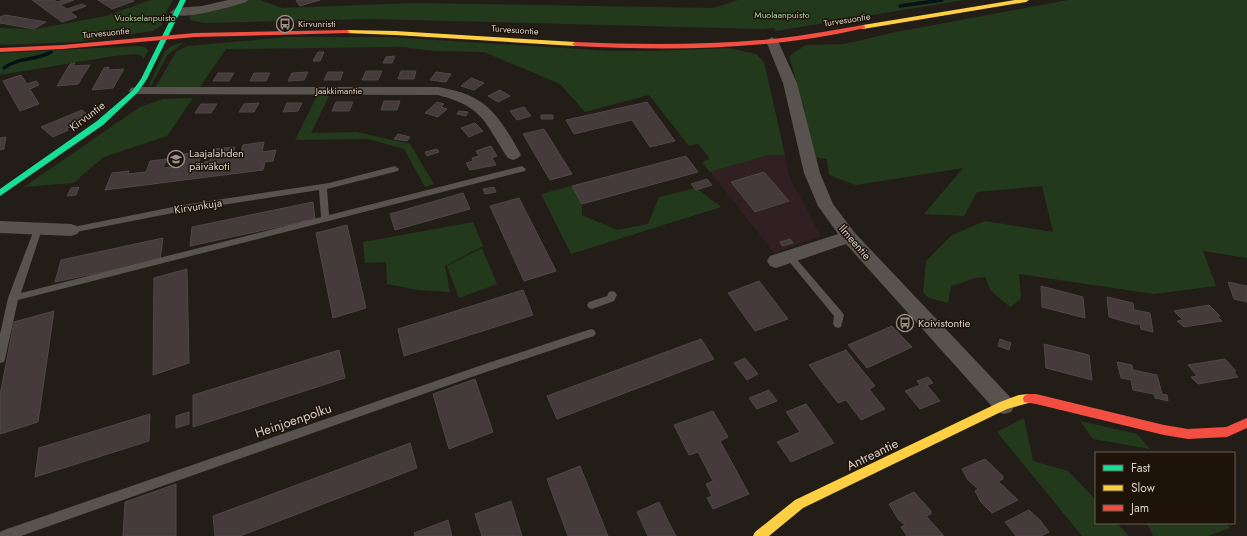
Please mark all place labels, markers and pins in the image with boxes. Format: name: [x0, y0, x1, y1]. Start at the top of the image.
bus stop icon: Kirvunristi: [275, 14, 295, 34]
place label: Kirvunristi: [298, 17, 336, 30]
place label: Laajalahden päiväkoti: [189, 145, 244, 174]
school or university icon: Laajalahden päiväkoti: [166, 149, 186, 169]
bus stop icon: Koivistontie: [895, 313, 915, 333]
place label: Koivistontie: [918, 315, 971, 331]

